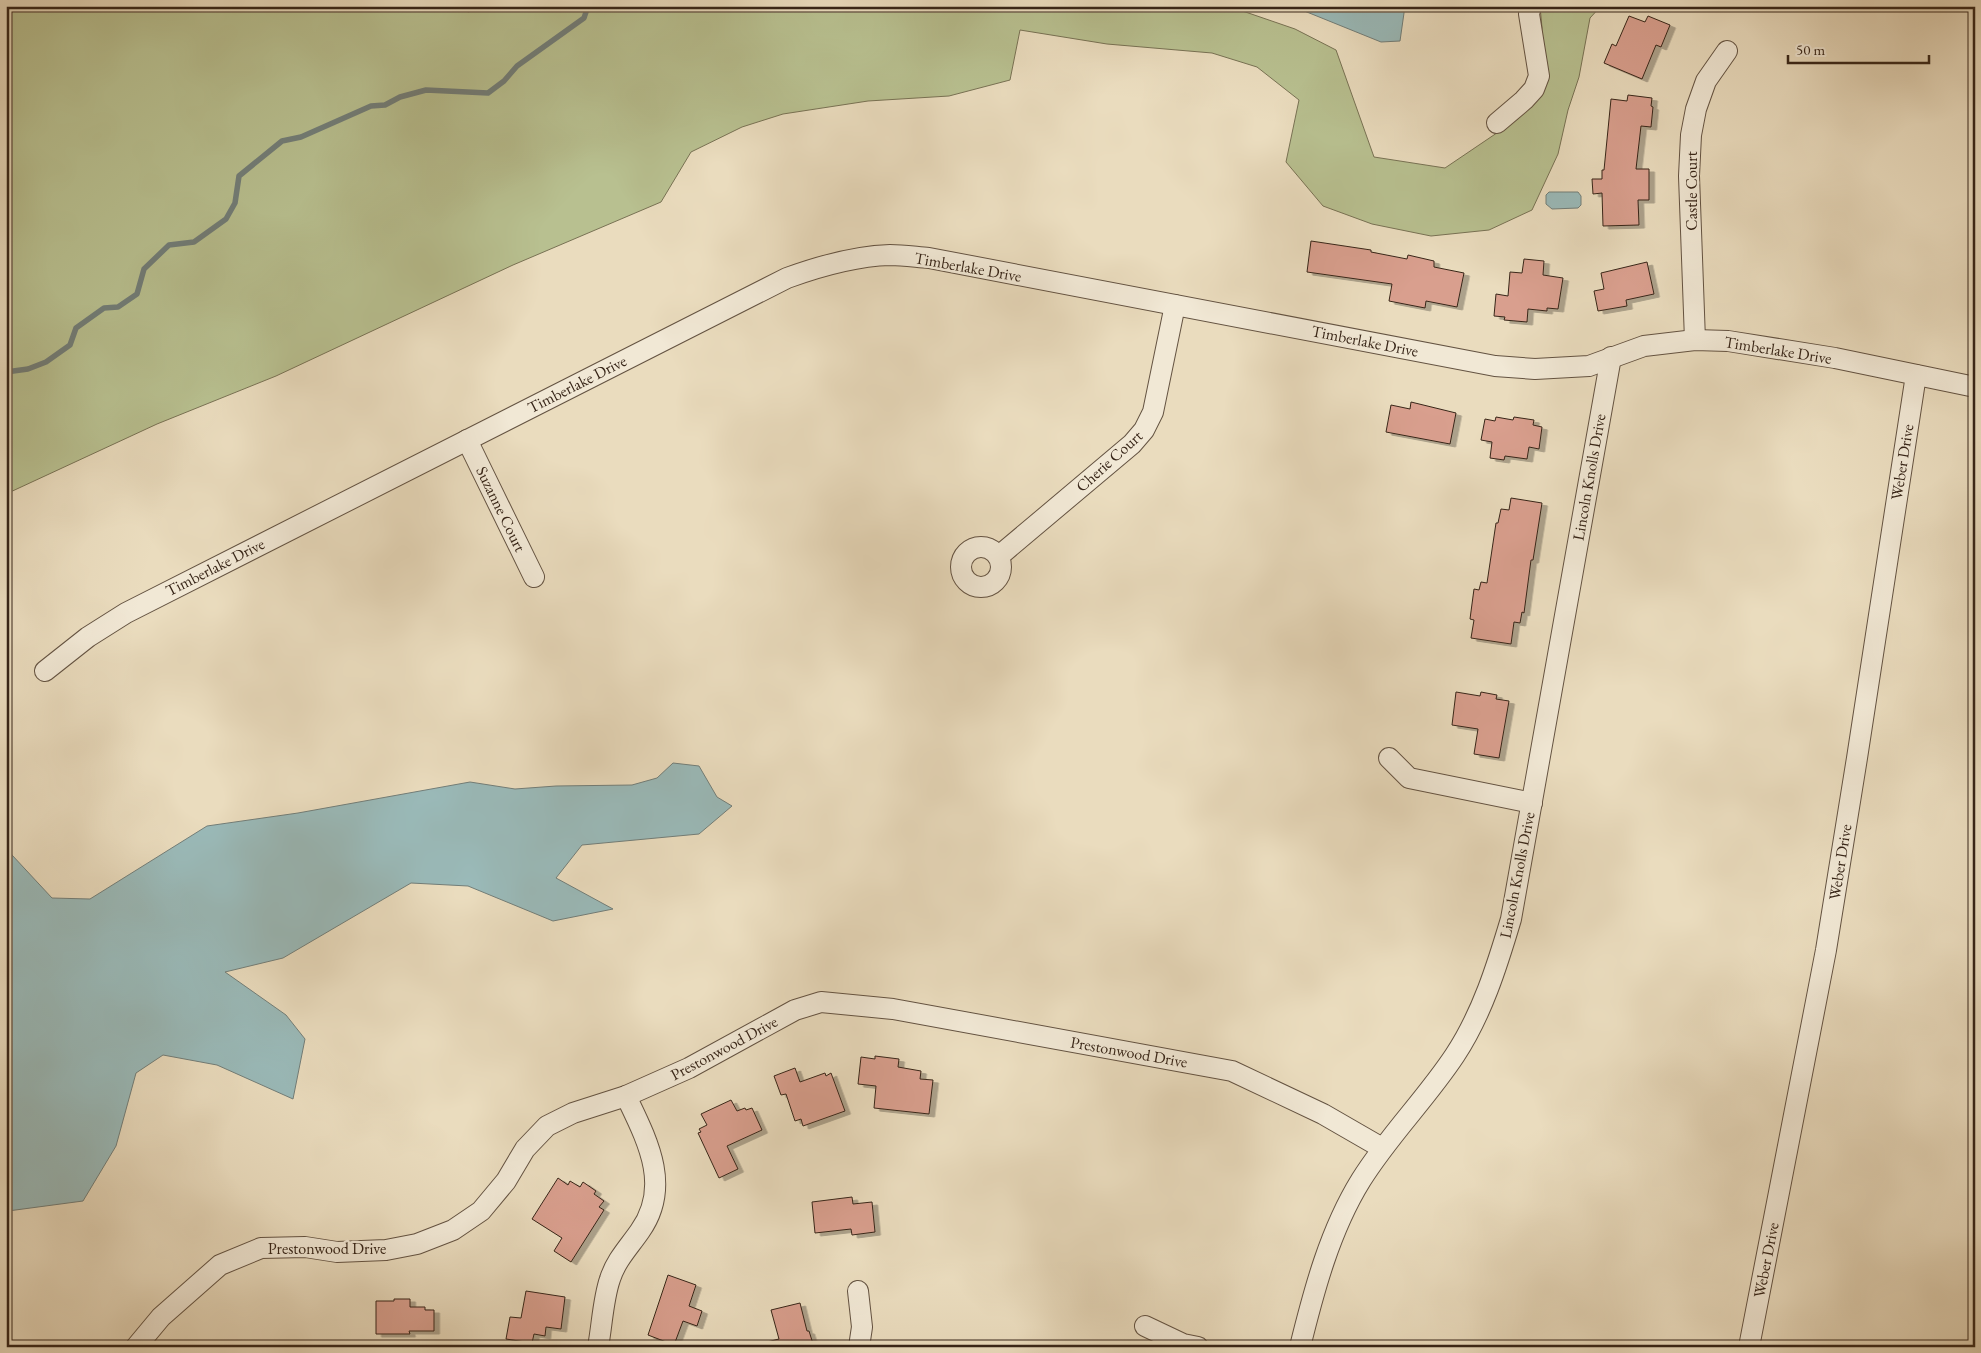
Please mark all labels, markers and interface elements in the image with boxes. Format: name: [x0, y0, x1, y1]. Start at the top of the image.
scale bar: [1788, 32, 1930, 64]
text: 50 m: [1796, 40, 1825, 59]
street label: Castle Court: [1681, 151, 1702, 231]
street label: Timberlake Drive: [913, 247, 1023, 287]
street label: Timberlake Drive: [1310, 320, 1420, 362]
street label: Timberlake Drive: [1723, 331, 1833, 369]
street label: Timberlake Drive: [524, 350, 630, 418]
street label: Lincoln Knolls Drive: [1568, 412, 1610, 542]
street label: Weber Drive: [1886, 423, 1918, 501]
street label: Cherie Court: [1071, 426, 1147, 496]
street label: Suzanne Court: [471, 463, 531, 555]
street label: Timberlake Drive: [162, 533, 268, 601]
street label: Lincoln Knolls Drive: [1494, 810, 1540, 940]
street label: Weber Drive: [1824, 823, 1856, 901]
street label: Prestonwood Drive: [667, 1011, 781, 1085]
street label: Prestonwood Drive: [1069, 1031, 1189, 1073]
street label: Weber Drive: [1748, 1220, 1784, 1300]
street label: Prestonwood Drive: [268, 1238, 386, 1259]

